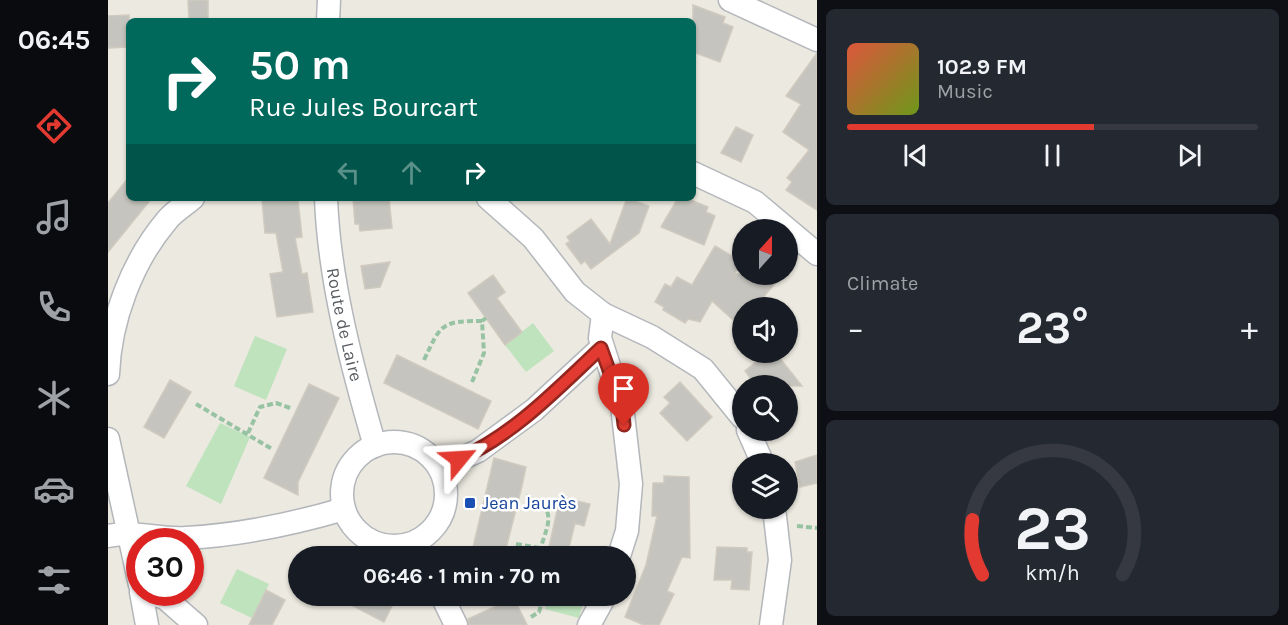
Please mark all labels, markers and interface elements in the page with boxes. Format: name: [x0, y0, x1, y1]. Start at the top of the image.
text: 06:45: [18, 24, 90, 56]
text: 50 m: [249, 40, 351, 90]
icon: right: [150, 42, 228, 120]
text: 102.9 FM: [937, 54, 1027, 80]
text: Music: [937, 80, 993, 103]
text: Rue Jules Bourcart: [249, 91, 478, 123]
icon: directions: [33, 105, 75, 147]
icon: previous: [899, 139, 932, 172]
icon: pause: [1036, 139, 1069, 172]
icon: next: [1173, 139, 1206, 172]
icon: left: [332, 156, 365, 189]
icon: ahead: [395, 156, 428, 189]
icon: right: [458, 156, 491, 189]
icon: music: [33, 196, 75, 238]
north arrow: [732, 219, 798, 285]
map controls: [732, 219, 798, 519]
street label: Route de Laire: [322, 266, 368, 384]
text: Climate: [847, 272, 918, 295]
icon: phone: [33, 286, 75, 328]
button: sound: [732, 297, 798, 363]
text: 23°: [1016, 302, 1089, 354]
text: −: [847, 309, 864, 347]
text: +: [1241, 309, 1258, 347]
pin: [598, 363, 649, 425]
icon: arrive: [607, 372, 640, 405]
button: search: [732, 375, 798, 441]
icon: climate: [33, 377, 75, 419]
position arrow: [427, 427, 491, 491]
button: layers: [732, 453, 798, 519]
icon: car: [33, 468, 75, 510]
place label: Jean Jaurès: [482, 492, 577, 514]
text: 23: [1014, 492, 1091, 565]
marker: Jean Jaurès: [463, 496, 477, 510]
speed limit sign: 30: [126, 528, 204, 606]
icon: filters: [33, 559, 75, 601]
text: km/h: [1025, 560, 1080, 585]
text: 06:46 · 1 min · 70 m: [363, 563, 561, 589]

